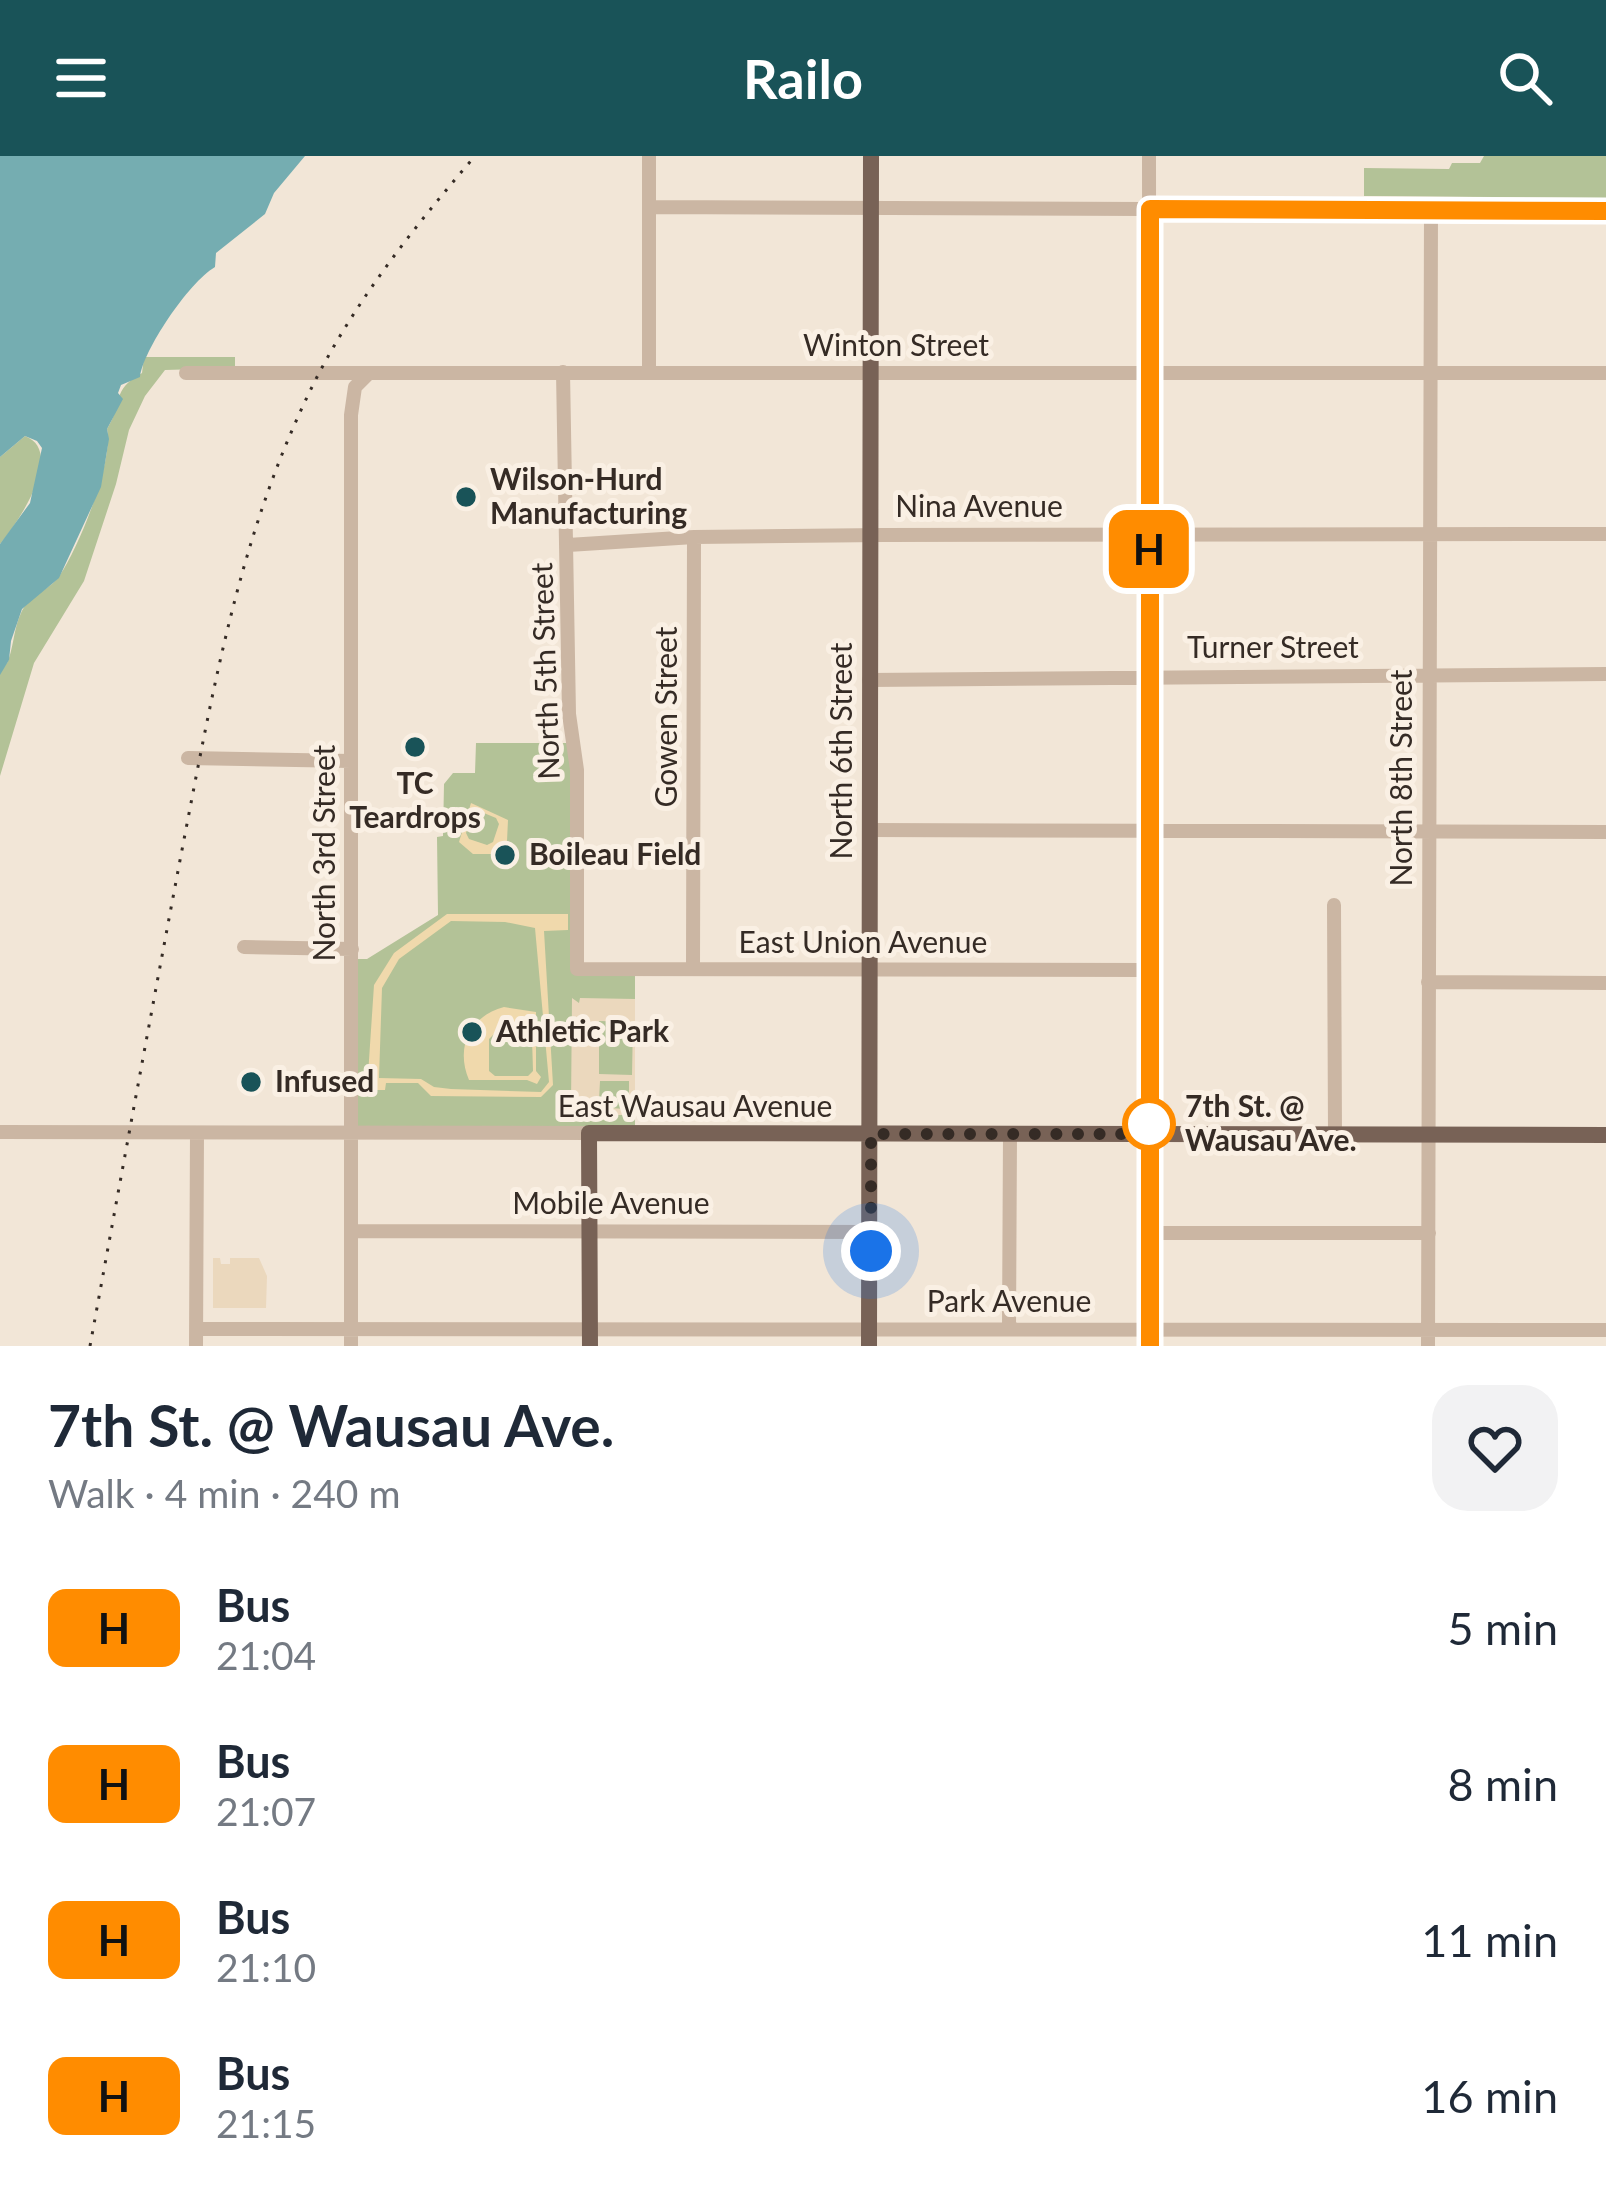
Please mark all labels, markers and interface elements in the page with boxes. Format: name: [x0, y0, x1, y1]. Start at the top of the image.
icon: menu: [48, 45, 114, 111]
icon: search: [1492, 45, 1558, 111]
text: Railo: [743, 46, 863, 111]
street label: Winton Street: [803, 326, 989, 362]
place label: Wilson-Hurd Manufacturing: [490, 460, 687, 530]
marker: Wilson-Hurd Manufacturing: [453, 484, 479, 510]
street label: Nina Avenue: [895, 487, 1063, 523]
line badge: H: [1110, 510, 1188, 588]
text: H: [1133, 524, 1165, 574]
street label: North 5th Street: [522, 562, 566, 780]
street label: Gowen Street: [647, 626, 683, 808]
street label: Turner Street: [1187, 628, 1359, 664]
street label: North 6th Street: [822, 642, 858, 860]
street label: North 8th Street: [1382, 669, 1418, 887]
marker: TC Teardrops: [402, 734, 428, 760]
street label: North 3rd Street: [305, 744, 341, 961]
place label: TC Teardrops: [349, 764, 481, 834]
place label: Boileau Field: [529, 835, 701, 871]
marker: Boileau Field: [492, 842, 518, 868]
street label: East Union Avenue: [739, 923, 987, 959]
place label: Athletic Park: [495, 1012, 670, 1048]
marker: Athletic Park: [459, 1019, 485, 1045]
place label: Infused: [275, 1062, 374, 1098]
marker: Infused: [238, 1069, 264, 1095]
street label: East Wausau Avenue: [558, 1087, 832, 1123]
place label: 7th St. @ Wausau Ave.: [1185, 1087, 1357, 1157]
marker: 7th St. @ Wausau Ave.: [1124, 1099, 1174, 1149]
street label: Mobile Avenue: [512, 1184, 710, 1220]
your location: [841, 1221, 901, 1281]
street label: Park Avenue: [927, 1282, 1091, 1318]
button: heart: [1432, 1385, 1558, 1511]
text: 7th St. @ Wausau Ave.: [48, 1391, 614, 1459]
text: Walk · 4 min · 240 m: [48, 1470, 401, 1516]
text: Bus: [216, 1578, 290, 1632]
text: 5 min: [1447, 1601, 1558, 1655]
text: H: [98, 1603, 130, 1653]
text: 21:04: [216, 1632, 316, 1678]
text: Bus: [216, 1734, 290, 1788]
text: 8 min: [1447, 1757, 1558, 1811]
text: H: [98, 1759, 130, 1809]
text: 21:07: [216, 1788, 316, 1834]
text: Bus: [216, 1890, 290, 1944]
text: 11 min: [1421, 1913, 1558, 1967]
text: H: [98, 1915, 130, 1965]
text: 21:10: [216, 1944, 316, 1990]
text: Bus: [216, 2046, 290, 2100]
text: 16 min: [1421, 2069, 1558, 2123]
text: H: [98, 2071, 130, 2121]
text: 21:15: [216, 2100, 316, 2146]

